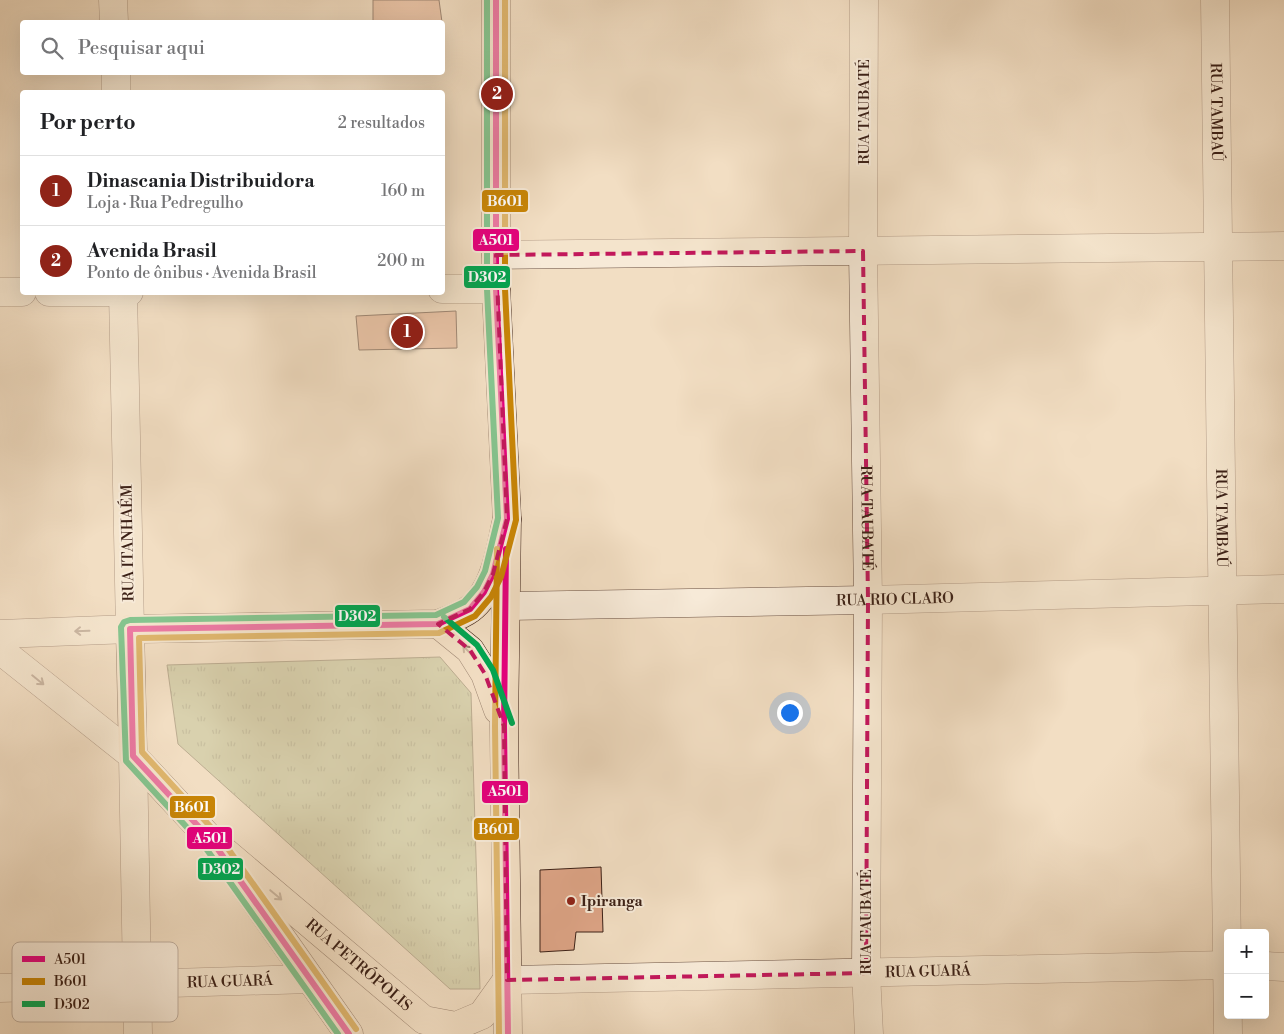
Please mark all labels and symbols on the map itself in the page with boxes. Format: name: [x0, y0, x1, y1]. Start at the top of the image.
street label: RUA TAUBATÉ: [854, 59, 874, 165]
street label: RUA TAMBAÚ: [1206, 63, 1228, 161]
pin: 2: [481, 75, 513, 113]
line badge: B601: [481, 189, 529, 213]
text: B601: [487, 193, 523, 211]
line badge: A501: [472, 228, 520, 252]
text: A501: [477, 232, 514, 250]
line badge: D302: [463, 265, 511, 289]
text: D302: [468, 269, 506, 287]
pin: 1: [391, 313, 423, 351]
street label: RUA TAUBATÉ: [857, 465, 878, 571]
street label: RUA TAMBAÚ: [1211, 469, 1233, 567]
street label: RUA ITANHAÉM: [116, 484, 139, 602]
street label: RUA RIO CLARO: [836, 588, 954, 610]
line badge: D302: [334, 604, 381, 628]
text: D302: [338, 608, 376, 626]
one-way arrow: [74, 626, 90, 635]
one-way arrow: [463, 644, 474, 657]
one-way arrow: [31, 674, 44, 685]
your location: [777, 700, 803, 726]
line badge: A501: [481, 780, 529, 804]
text: A501: [486, 783, 523, 801]
line badge: B601: [169, 795, 216, 819]
text: B601: [174, 799, 210, 817]
line badge: B601: [473, 817, 520, 841]
text: B601: [478, 821, 514, 839]
line badge: A501: [186, 826, 233, 850]
text: A501: [191, 830, 228, 848]
line badge: D302: [197, 857, 244, 881]
text: D302: [202, 861, 240, 879]
street label: RUA TAUBATÉ: [856, 869, 876, 975]
one-way arrow: [270, 889, 283, 900]
place label: Ipiranga: [581, 892, 644, 911]
marker: Ipiranga: [565, 895, 577, 907]
street label: RUA PETRÓPOLIS: [302, 915, 416, 1015]
legend: [12, 942, 178, 1022]
text: A501: [53, 951, 86, 969]
street label: RUA GUARÁ: [885, 960, 972, 982]
street label: RUA GUARÁ: [187, 970, 274, 992]
text: B601: [53, 973, 87, 991]
text: D302: [54, 996, 90, 1014]

